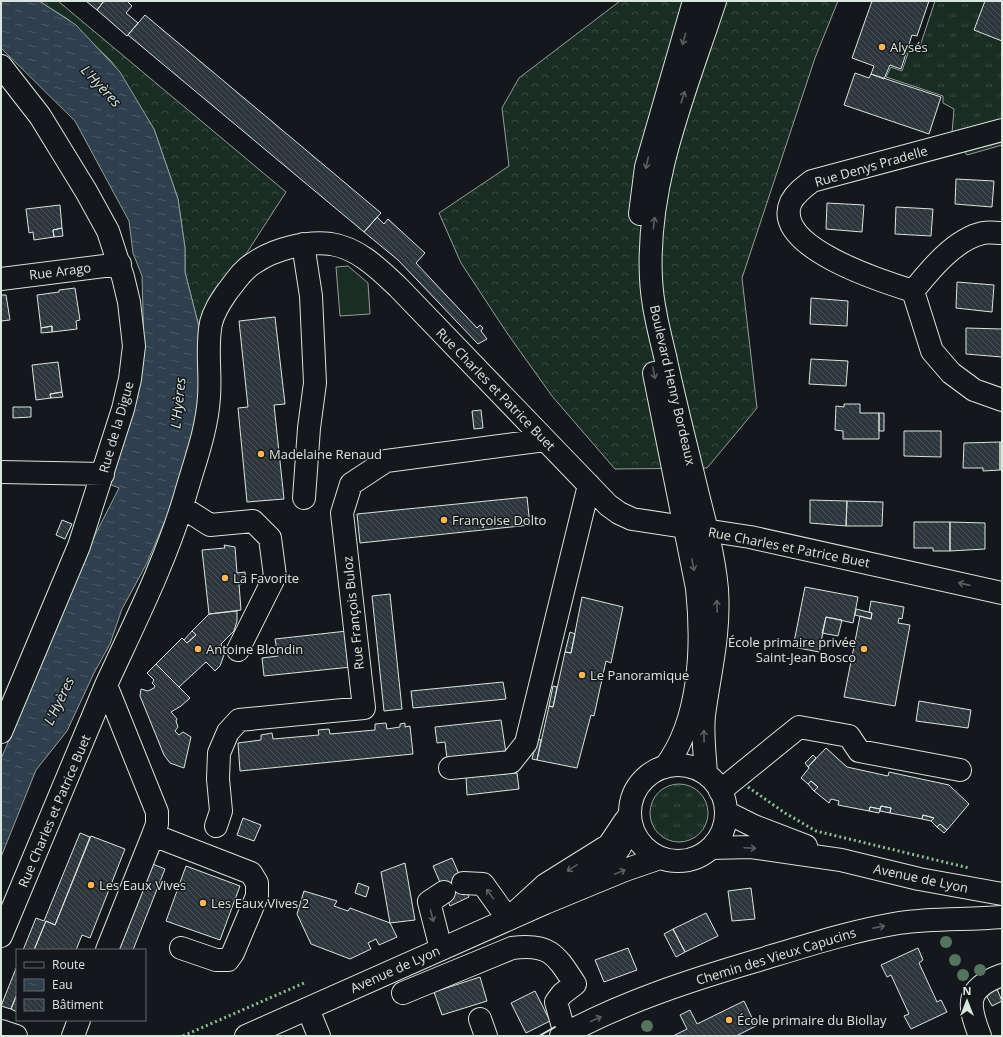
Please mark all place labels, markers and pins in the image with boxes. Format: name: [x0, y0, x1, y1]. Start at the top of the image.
place label: Alysés: [890, 38, 928, 56]
marker: Alysés: [877, 42, 887, 52]
place label: Madelaine Renaud: [269, 445, 382, 463]
marker: Madelaine Renaud: [256, 449, 266, 459]
place label: Françoise Dolto: [452, 511, 547, 529]
marker: Françoise Dolto: [439, 515, 449, 525]
place label: La Favorite: [233, 569, 299, 587]
marker: La Favorite: [220, 573, 230, 583]
place label: École primaire privée Saint-Jean Bosco: [728, 633, 856, 666]
place label: Antoine Blondin: [206, 640, 303, 658]
marker: Antoine Blondin: [193, 644, 203, 654]
marker: École primaire privée Saint-Jean Bosco: [859, 644, 869, 654]
place label: Le Panoramique: [590, 666, 689, 684]
marker: Le Panoramique: [577, 670, 587, 680]
place label: Les Eaux Vives: [99, 876, 186, 894]
marker: Les Eaux Vives: [86, 880, 96, 890]
place label: Les Eaux Vives 2: [211, 894, 309, 912]
marker: Les Eaux Vives 2: [198, 898, 208, 908]
place label: École primaire du Biollay: [737, 1011, 887, 1029]
marker: École primaire du Biollay: [724, 1015, 734, 1025]

